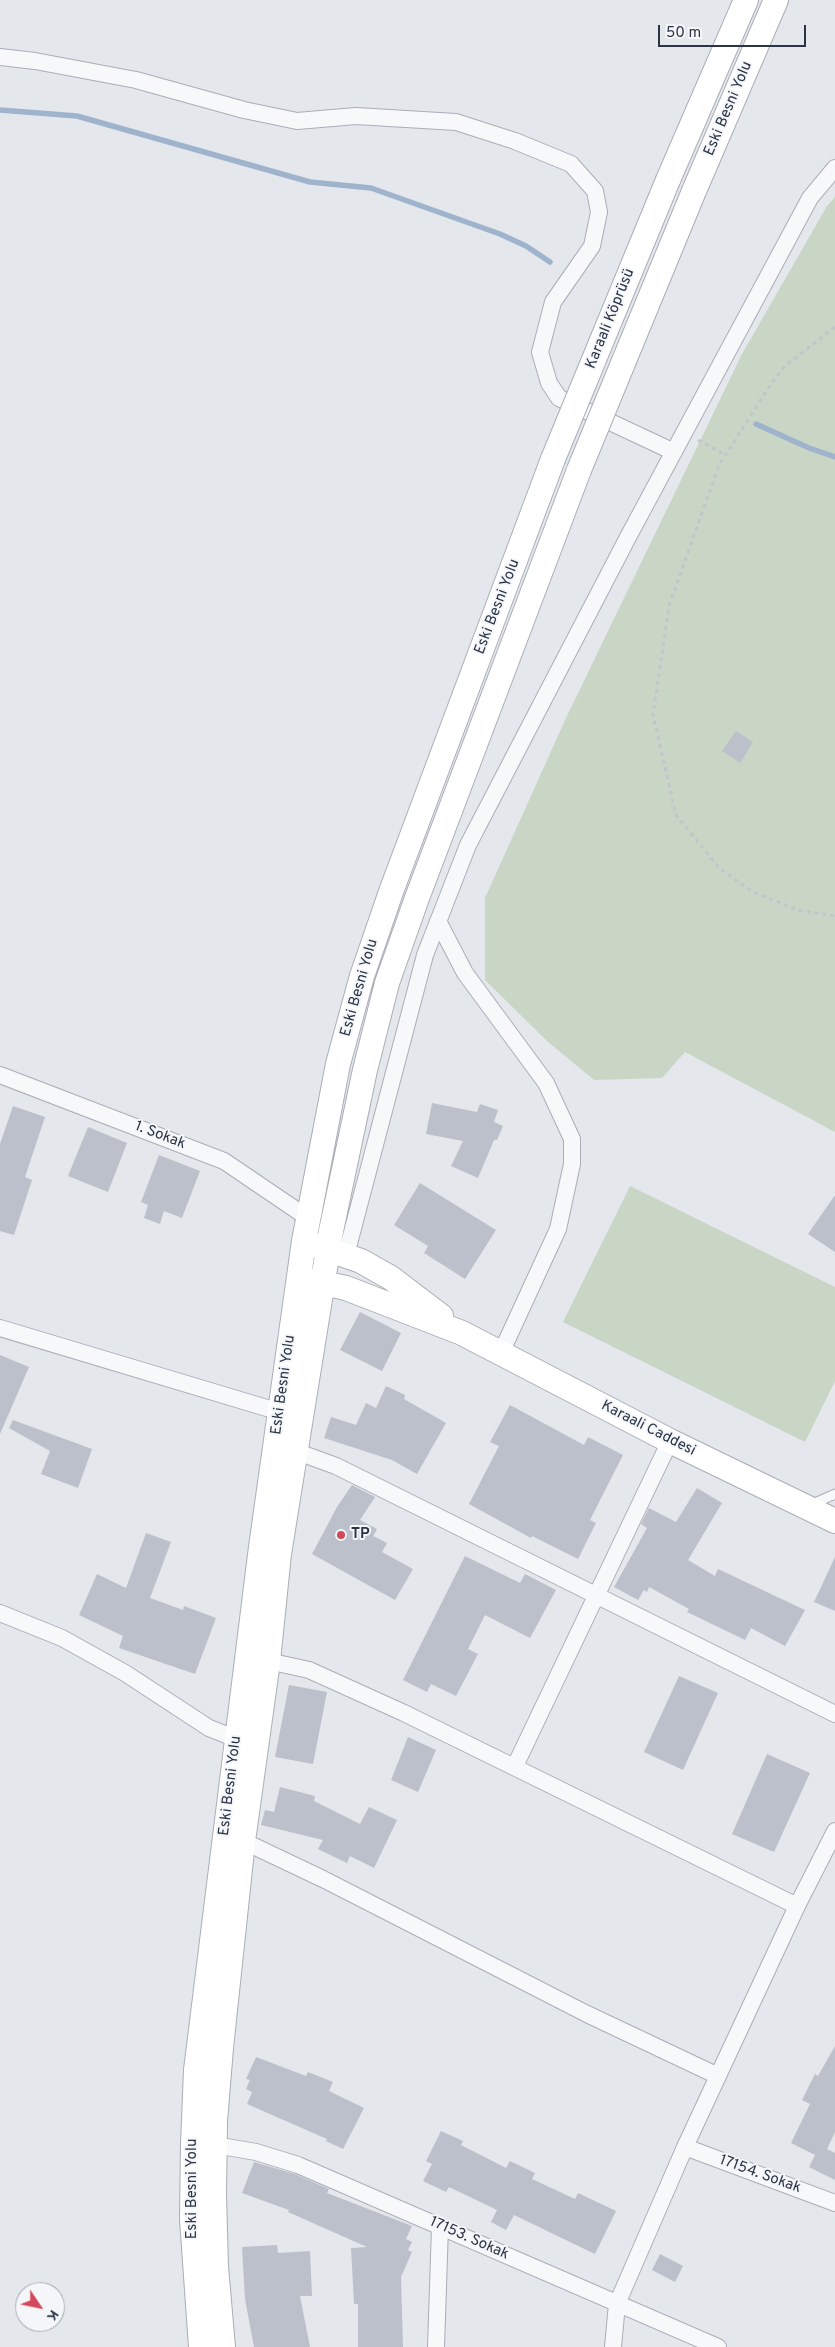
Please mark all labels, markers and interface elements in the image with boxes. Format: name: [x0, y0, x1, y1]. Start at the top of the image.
scale bar: [660, 15, 808, 47]
text: 50 m: [666, 24, 701, 43]
street label: Eski Besni Yolu: [701, 59, 757, 159]
street label: Karaali Köprüsü: [583, 266, 639, 372]
street label: Eski Besni Yolu: [472, 557, 524, 657]
street label: Eski Besni Yolu: [337, 937, 383, 1039]
street label: 1. Sokak: [132, 1118, 188, 1154]
street label: Eski Besni Yolu: [268, 1334, 300, 1436]
street label: Karaali Caddesi: [598, 1397, 698, 1461]
place label: TP: [351, 1526, 370, 1544]
marker: TP: [335, 1529, 347, 1541]
street label: Eski Besni Yolu: [216, 1735, 246, 1837]
street label: Eski Besni Yolu: [184, 2139, 202, 2239]
street label: 17154. Sokak: [717, 2152, 803, 2198]
street label: 17153. Sokak: [427, 2214, 511, 2264]
north arrow: [15, 2282, 65, 2332]
text: K: [42, 2306, 62, 2324]

